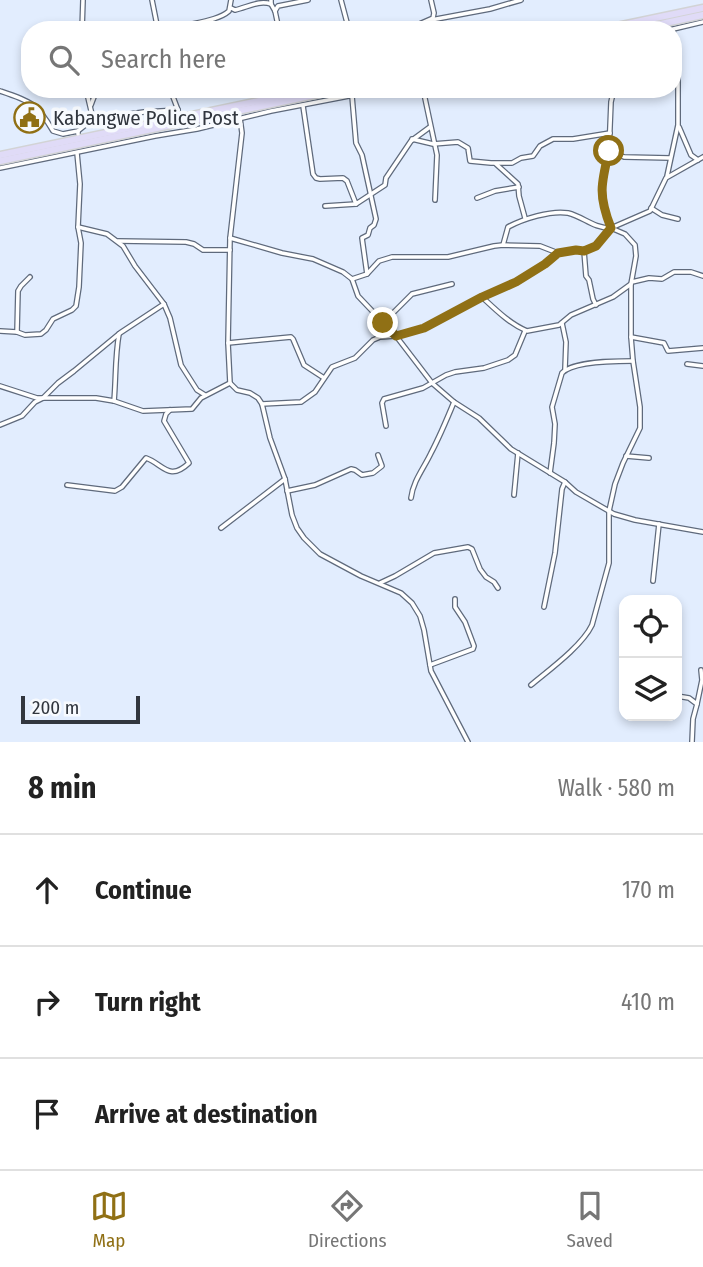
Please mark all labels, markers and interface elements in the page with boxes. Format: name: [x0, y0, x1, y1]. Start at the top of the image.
search box: [21, 21, 682, 98]
icon: search: [45, 41, 83, 79]
text: Search here: [101, 44, 226, 75]
public building icon: Kabangwe Police Post: [13, 101, 47, 135]
place label: Kabangwe Police Post: [53, 105, 239, 131]
route start: [593, 135, 624, 166]
route end: [367, 307, 398, 338]
map controls: [619, 595, 682, 721]
button: locate: [619, 595, 682, 658]
button: layers: [619, 658, 682, 721]
scale bar: [21, 693, 140, 725]
text: 200 m: [32, 696, 79, 719]
text: 8 min: [28, 770, 96, 806]
text: Walk · 580 m: [558, 774, 675, 802]
icon: ahead: [28, 871, 66, 909]
text: Continue: [95, 875, 192, 906]
text: 170 m: [622, 876, 675, 904]
icon: right: [28, 983, 66, 1021]
text: Turn right: [95, 987, 201, 1018]
text: 410 m: [621, 988, 675, 1016]
icon: arrive: [28, 1095, 66, 1133]
text: Arrive at destination: [95, 1099, 318, 1130]
tab: Map: [90, 1187, 128, 1252]
tab: Directions: [308, 1187, 387, 1252]
tab: Saved: [567, 1187, 613, 1252]

